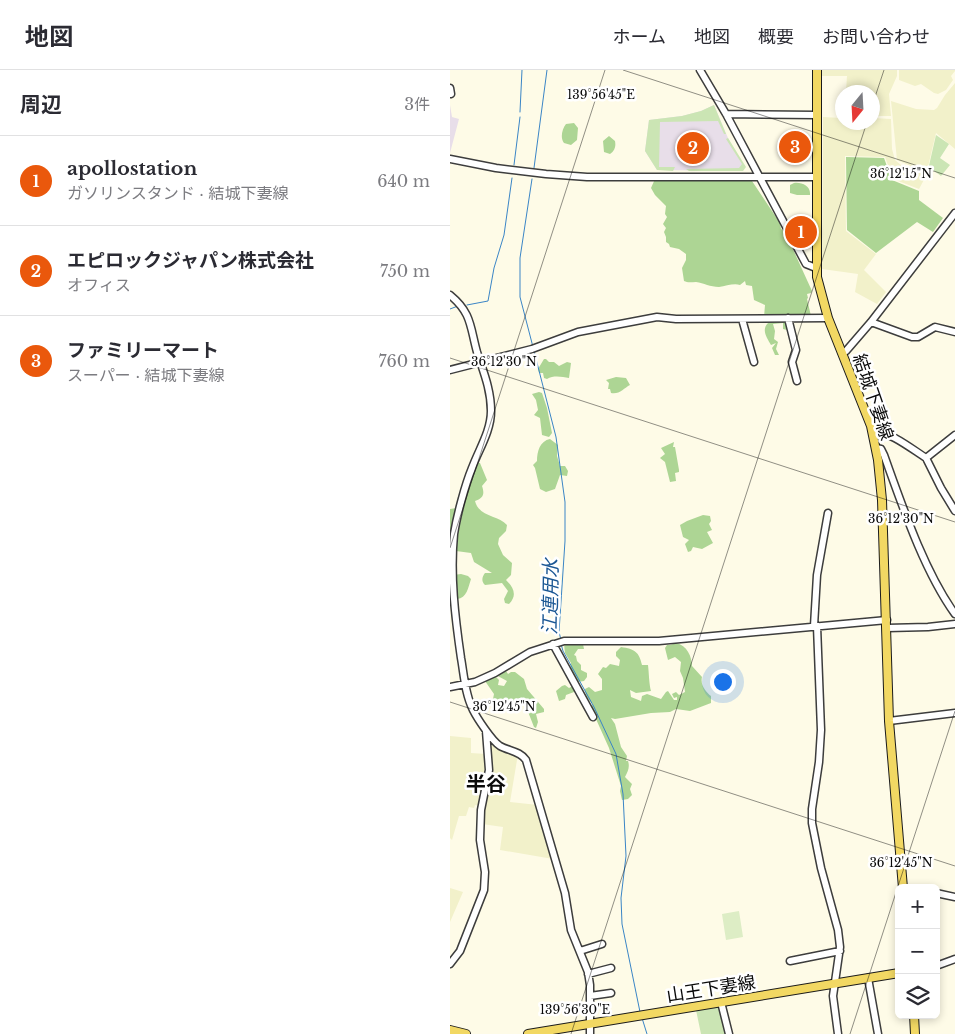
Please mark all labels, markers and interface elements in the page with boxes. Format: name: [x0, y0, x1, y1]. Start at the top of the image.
text: 地図: [25, 22, 73, 51]
text: ホーム: [613, 26, 666, 48]
text: 地図: [694, 26, 730, 48]
text: 概要: [758, 26, 794, 48]
text: お問い合わせ: [822, 26, 930, 48]
north arrow: [835, 85, 880, 130]
text: 139°56'45"E: [567, 87, 635, 102]
text: 周辺: [20, 92, 62, 118]
text: 3件: [404, 94, 430, 114]
pin: 3: [779, 128, 811, 166]
pin: 2: [677, 129, 709, 167]
text: apollostation: [67, 157, 197, 180]
text: 36°12'15"N: [870, 166, 932, 181]
text: 1: [33, 171, 39, 191]
text: 640 m: [377, 171, 430, 191]
text: ガソリンスタンド · 結城下妻線: [67, 183, 288, 203]
pin: 1: [785, 213, 817, 251]
text: エピロックジャパン株式会社: [67, 249, 314, 272]
text: 2: [31, 261, 41, 281]
text: 750 m: [380, 261, 430, 281]
text: オフィス: [67, 275, 131, 295]
text: ファミリーマート: [67, 339, 219, 362]
text: 3: [31, 351, 41, 371]
text: 760 m: [378, 351, 430, 371]
street label: 結城下妻線: [848, 351, 898, 443]
text: 36°12'30"N: [471, 354, 537, 369]
text: スーパー · 結城下妻線: [67, 365, 225, 385]
text: 36°12'30"N: [868, 511, 934, 526]
water label: 江連用水: [538, 557, 563, 635]
your location: [710, 669, 736, 695]
text: 36°12'45"N: [472, 699, 536, 714]
district label: 半谷: [466, 772, 506, 796]
text: 36°12'45"N: [869, 855, 933, 870]
map controls: [895, 884, 940, 1019]
button: +: [895, 884, 940, 929]
button: −: [895, 929, 940, 974]
street label: 山王下妻線: [665, 971, 757, 1007]
button: layers: [895, 974, 940, 1019]
text: 139°56'30"E: [540, 1002, 611, 1017]

